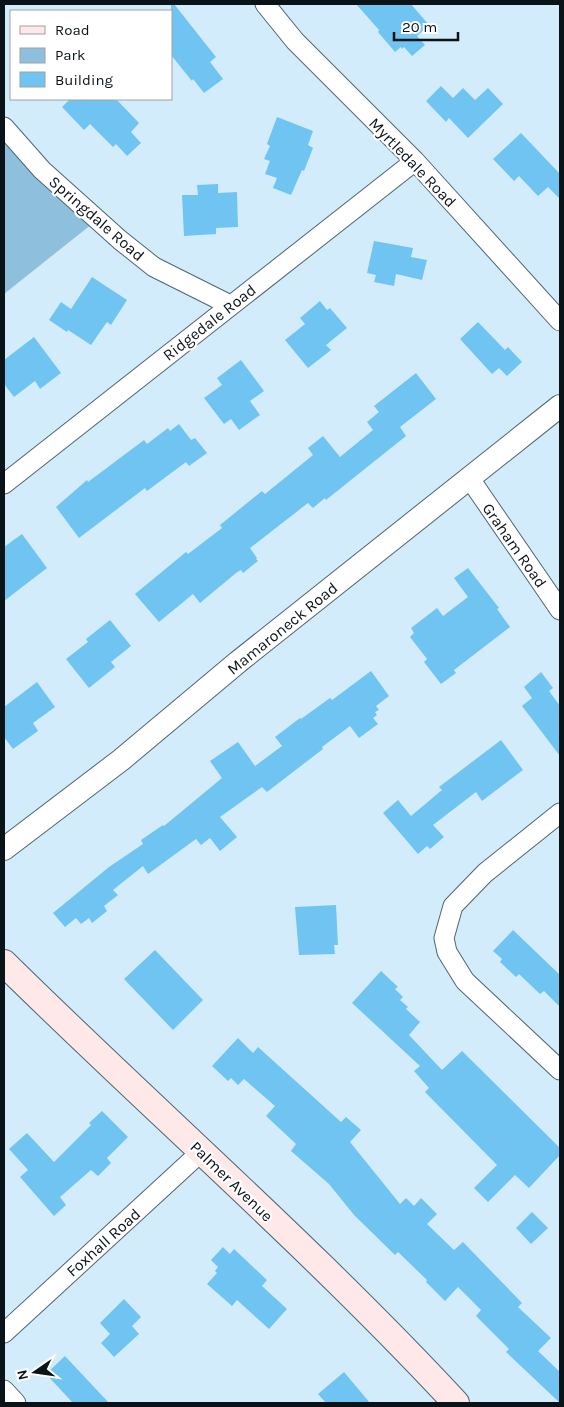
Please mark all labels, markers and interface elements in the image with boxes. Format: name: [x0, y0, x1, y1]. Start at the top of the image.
legend: [10, 10, 172, 100]
scale bar: [394, 10, 458, 42]
text: 20 m: [402, 18, 437, 36]
text: Road: [55, 21, 90, 39]
text: Park: [55, 46, 85, 64]
text: Building: [55, 71, 113, 89]
street label: Myrtledale Road: [365, 114, 460, 211]
street label: Springdale Road: [45, 172, 148, 265]
street label: Ridgedale Road: [159, 280, 260, 365]
street label: Graham Road: [478, 499, 551, 591]
street label: Mamaroneck Road: [223, 578, 341, 679]
street label: Palmer Avenue: [186, 1137, 277, 1226]
street label: Foxhall Road: [62, 1204, 144, 1281]
north arrow: [10, 1347, 60, 1397]
text: N: [13, 1368, 32, 1382]

